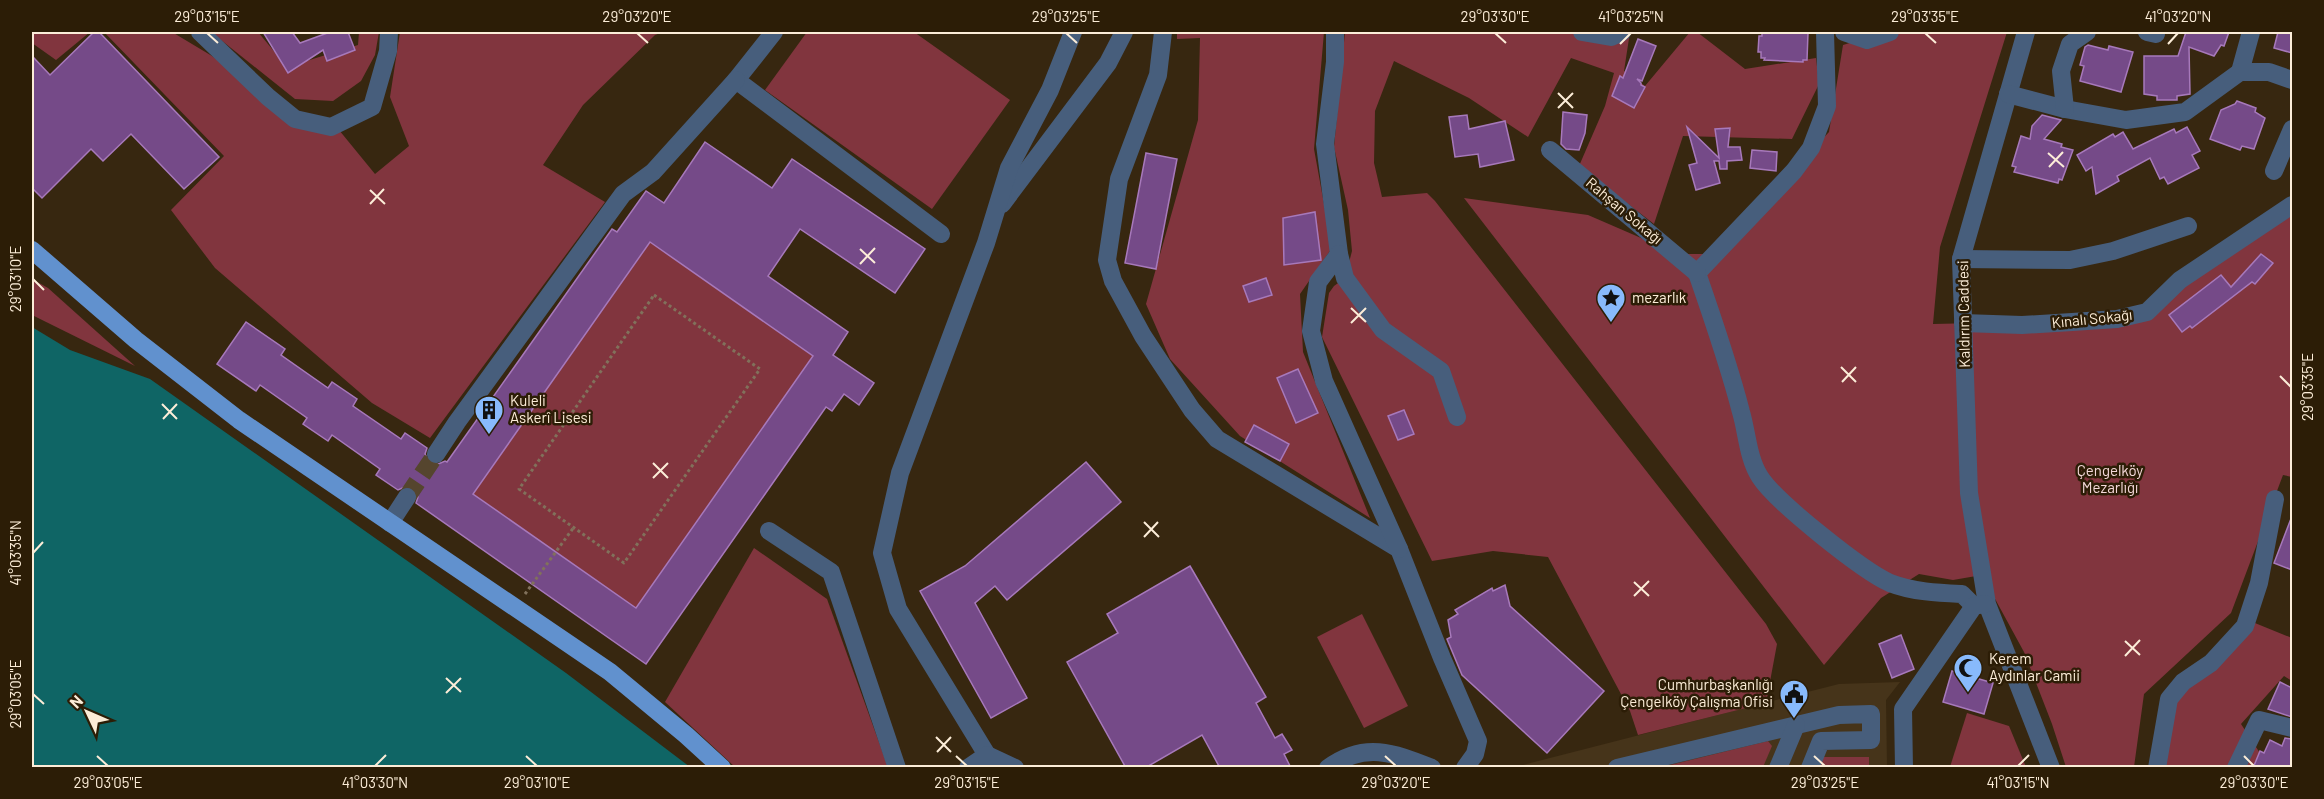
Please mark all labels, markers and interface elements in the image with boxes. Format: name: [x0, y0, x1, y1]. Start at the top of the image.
text: 29°03'15"E: [174, 7, 240, 25]
text: 29°03'20"E: [602, 7, 672, 25]
text: 29°03'25"E: [1032, 7, 1100, 25]
text: 29°03'30"E: [1461, 7, 1529, 25]
text: 41°03'25"N: [1598, 7, 1664, 25]
text: 29°03'35"E: [1891, 7, 1959, 25]
text: 41°03'20"N: [2145, 7, 2211, 25]
street label: Rahşan Sokağı: [1583, 173, 1666, 247]
text: 29°03'10"E: [6, 246, 24, 312]
street label: Kaldırım Caddesi: [1953, 260, 1973, 368]
place icon: mezarlık: [1595, 282, 1627, 324]
place label: mezarlık: [1632, 288, 1687, 306]
street label: Kınalı Sokağı: [2051, 305, 2133, 331]
text: 29°03'35"E: [2298, 353, 2316, 421]
place label: Kuleli Askerî Lisesi: [510, 391, 592, 426]
building icon: Kuleli Askerî Lisesi: [473, 394, 505, 436]
park label: Çengelköy Mezarlığı: [2077, 461, 2143, 496]
text: 41°03'35"N: [6, 520, 24, 586]
place label: Kerem Aydınlar Camii: [1989, 649, 2080, 684]
mosque icon: Kerem Aydınlar Camii: [1952, 652, 1984, 694]
text: 29°03'05"E: [6, 660, 24, 728]
place label: Cumhurbaşkanlığı Çengelköy Çalışma Ofisi: [1620, 675, 1773, 710]
public building icon: Cumhurbaşkanlığı Çengelköy Çalışma Ofisi: [1778, 678, 1810, 720]
north arrow: [57, 682, 117, 742]
text: N: [65, 691, 86, 712]
text: 29°03'05"E: [74, 773, 142, 791]
text: 41°03'30"N: [342, 773, 408, 791]
text: 29°03'10"E: [504, 773, 570, 791]
text: 29°03'15"E: [934, 773, 1000, 791]
text: 29°03'20"E: [1361, 773, 1431, 791]
text: 29°03'25"E: [1791, 773, 1859, 791]
text: 41°03'15"N: [1986, 773, 2050, 791]
text: 29°03'30"E: [2220, 773, 2288, 791]

